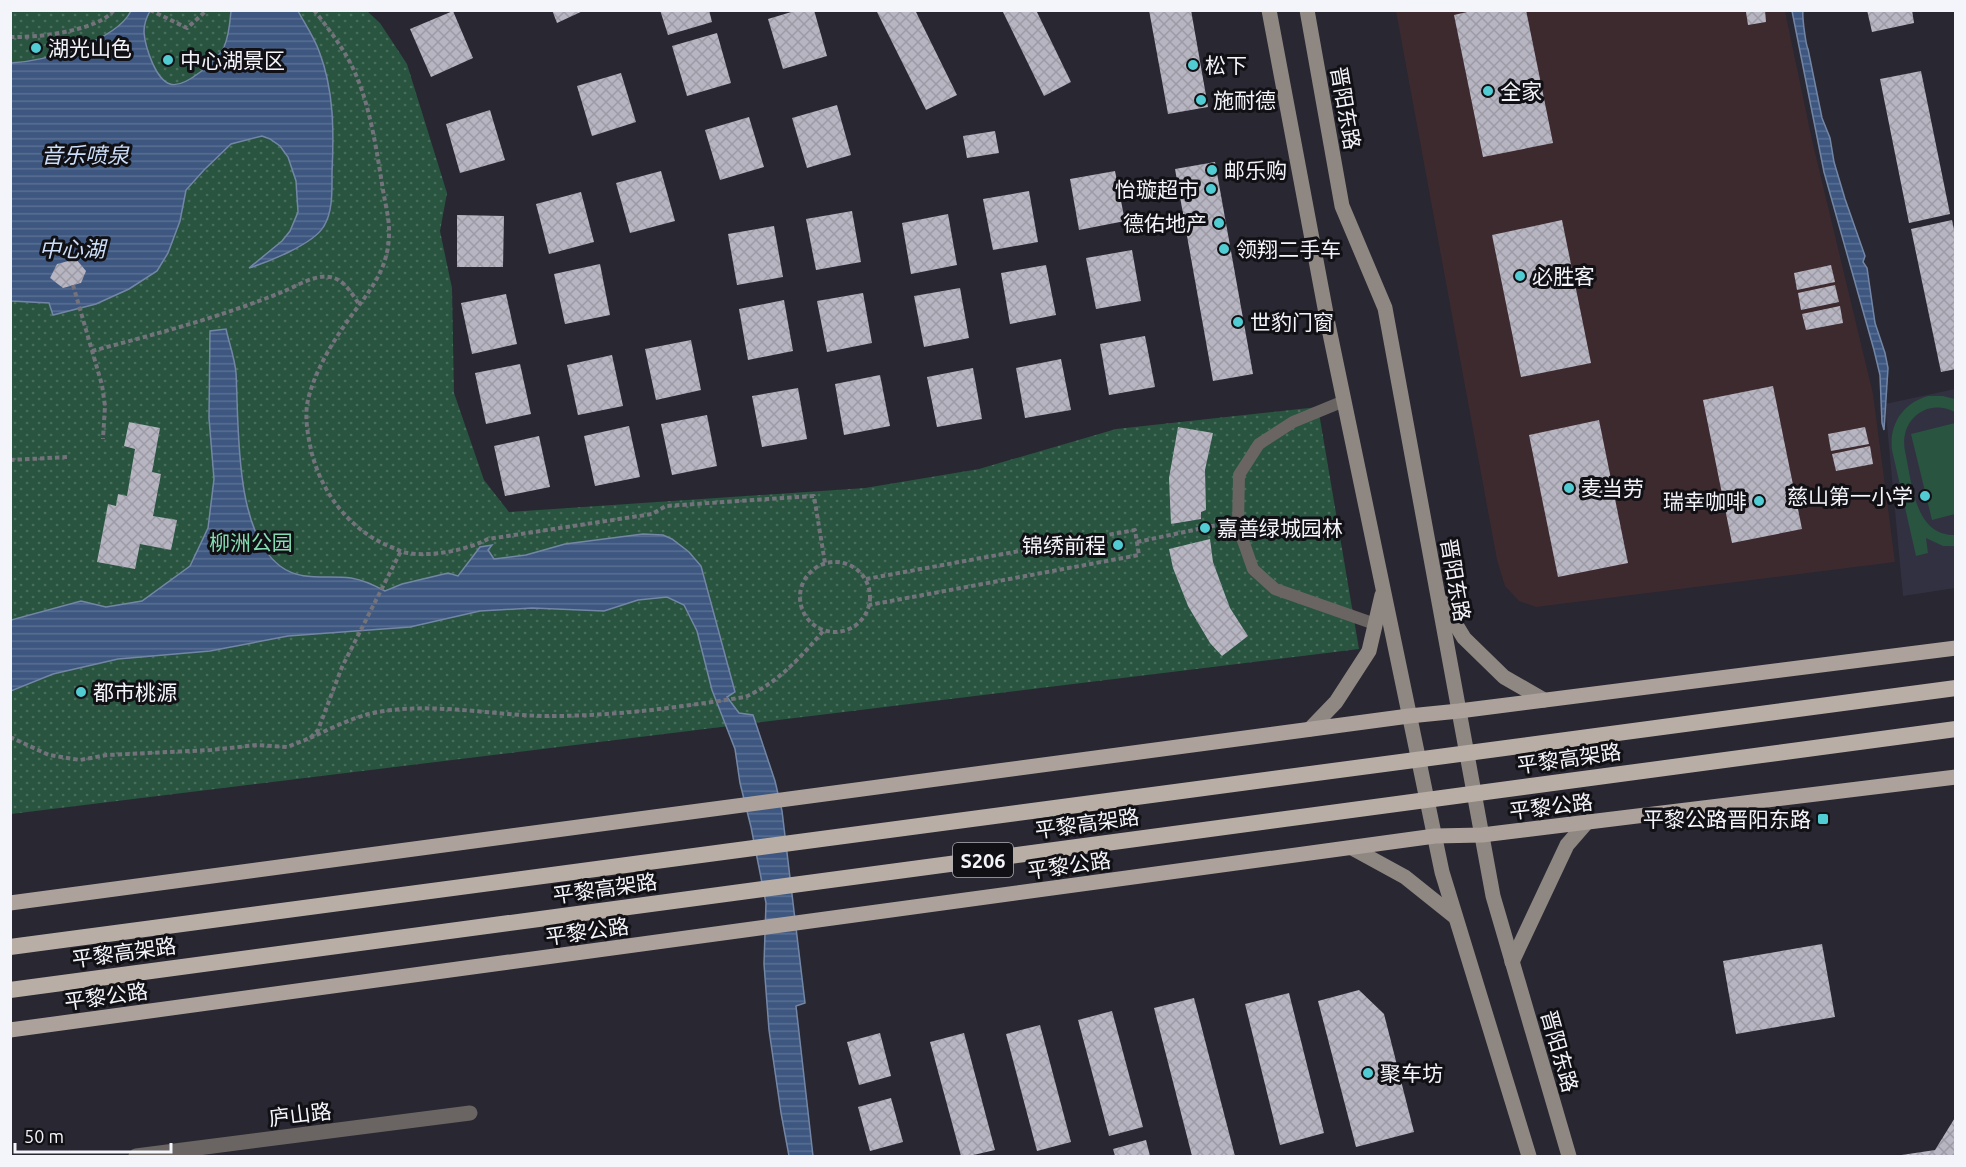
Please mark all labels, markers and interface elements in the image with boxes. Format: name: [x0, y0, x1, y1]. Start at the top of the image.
place label: 湖光山色: [48, 36, 132, 60]
marker: 湖光山色: [29, 41, 43, 55]
place label: 中心湖景区: [180, 48, 285, 72]
marker: 中心湖景区: [161, 53, 175, 67]
place label: 松下: [1205, 53, 1247, 77]
marker: 松下: [1186, 58, 1200, 72]
street label: 晋阳东路: [1327, 65, 1365, 151]
place label: 全家: [1500, 79, 1542, 103]
marker: 全家: [1481, 84, 1495, 98]
place label: 施耐德: [1213, 88, 1276, 112]
marker: 施耐德: [1194, 93, 1208, 107]
water label: 音乐喷泉: [41, 142, 130, 167]
place label: 邮乐购: [1224, 158, 1287, 182]
marker: 邮乐购: [1205, 163, 1219, 177]
place label: 怡璇超市: [1115, 177, 1199, 201]
marker: 怡璇超市: [1204, 182, 1218, 196]
place label: 德佑地产: [1123, 211, 1207, 235]
marker: 德佑地产: [1212, 216, 1226, 230]
water label: 中心湖: [39, 236, 108, 261]
place label: 领翔二手车: [1236, 237, 1341, 261]
marker: 领翔二手车: [1217, 242, 1231, 256]
place label: 必胜客: [1532, 264, 1595, 288]
marker: 必胜客: [1513, 269, 1527, 283]
place label: 世豹门窗: [1250, 310, 1334, 334]
marker: 世豹门窗: [1231, 315, 1245, 329]
place label: 麦当劳: [1581, 476, 1644, 500]
marker: 麦当劳: [1562, 481, 1576, 495]
place label: 慈山第一小学: [1787, 484, 1913, 508]
place label: 瑞幸咖啡: [1663, 489, 1747, 513]
marker: 慈山第一小学: [1918, 489, 1932, 503]
marker: 瑞幸咖啡: [1752, 494, 1766, 508]
place label: 嘉善绿城园林: [1217, 516, 1343, 540]
marker: 嘉善绿城园林: [1198, 521, 1212, 535]
park label: 柳洲公园: [209, 530, 293, 554]
place label: 锦绣前程: [1022, 533, 1106, 557]
street label: 晋阳东路: [1437, 537, 1475, 623]
marker: 锦绣前程: [1111, 538, 1125, 552]
place label: 都市桃源: [93, 680, 177, 704]
marker: 都市桃源: [74, 685, 88, 699]
street label: 平黎高架路: [1515, 739, 1623, 777]
street label: 平黎公路: [1508, 789, 1594, 823]
street label: 平黎高架路: [1033, 804, 1141, 842]
place label: 平黎公路晋阳东路: [1643, 807, 1811, 831]
marker: 平黎公路晋阳东路: [1816, 812, 1830, 826]
road number: S206: [953, 843, 1013, 877]
street label: 平黎公路: [1026, 847, 1112, 883]
street label: 平黎高架路: [551, 869, 659, 907]
street label: 平黎公路: [544, 913, 630, 949]
street label: 平黎高架路: [70, 933, 178, 971]
street label: 平黎公路: [63, 978, 149, 1014]
street label: 晋阳东路: [1537, 1007, 1583, 1095]
place label: 聚车坊: [1380, 1061, 1443, 1085]
marker: 聚车坊: [1361, 1066, 1375, 1080]
street label: 庐山路: [267, 1098, 333, 1130]
scale bar: [15, 1116, 171, 1154]
text: 50 m: [24, 1126, 64, 1146]

